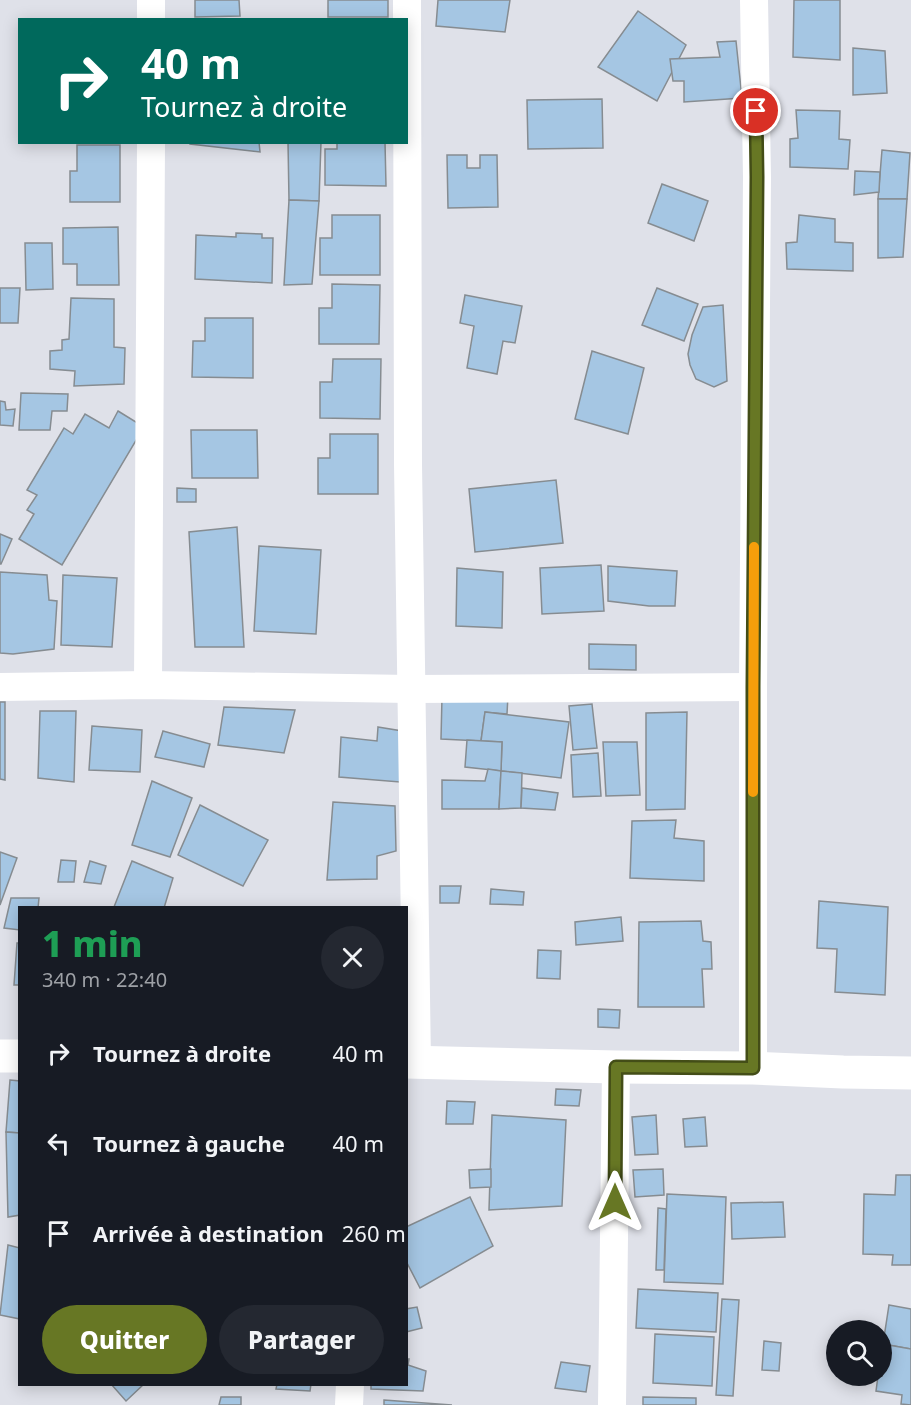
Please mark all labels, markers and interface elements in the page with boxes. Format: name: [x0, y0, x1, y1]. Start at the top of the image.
text: 40 m: [141, 34, 241, 91]
icon: right: [42, 42, 120, 120]
pin: [730, 85, 781, 136]
text: Tournez à droite: [141, 88, 347, 125]
icon: arrive: [739, 94, 772, 127]
text: 1 min: [42, 919, 143, 968]
button: close: [321, 926, 384, 989]
text: 340 m · 22:40: [42, 966, 167, 993]
icon: right: [42, 1037, 75, 1070]
text: Tournez à droite: [93, 1038, 271, 1068]
text: 40 m: [333, 1038, 384, 1068]
icon: left: [42, 1127, 75, 1160]
text: Tournez à gauche: [93, 1128, 285, 1158]
text: 40 m: [333, 1128, 384, 1158]
position arrow: [583, 1170, 647, 1234]
icon: arrive: [42, 1217, 75, 1250]
text: Arrivée à destination: [93, 1218, 324, 1248]
text: 260 m: [342, 1218, 406, 1248]
button: Quitter: [42, 1305, 207, 1374]
button: Partager: [219, 1305, 384, 1374]
map controls: [826, 1320, 892, 1386]
button: search: [826, 1320, 892, 1386]

